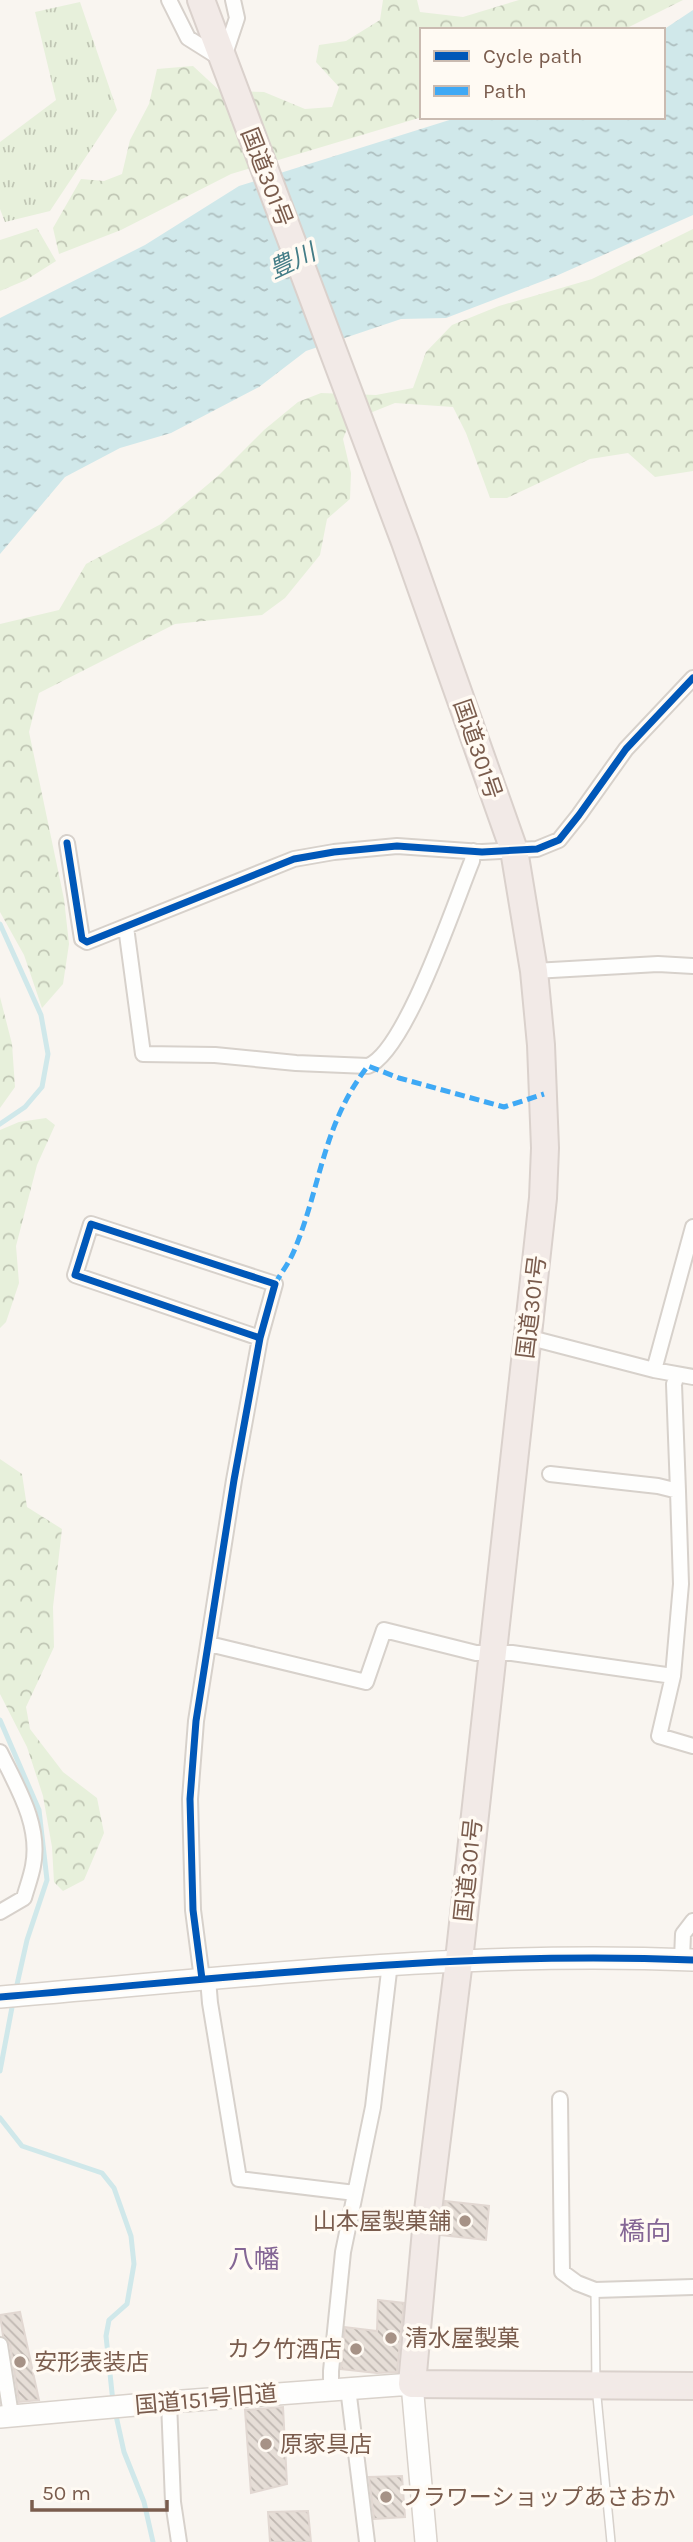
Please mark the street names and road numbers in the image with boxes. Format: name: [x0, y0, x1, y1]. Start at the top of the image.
street label: 国道301号: [235, 124, 298, 230]
street label: 国道301号: [448, 696, 507, 803]
street label: 国道301号: [512, 1254, 551, 1360]
street label: 国道301号: [450, 1817, 487, 1923]
street label: 国道151号旧道: [134, 2380, 279, 2419]

